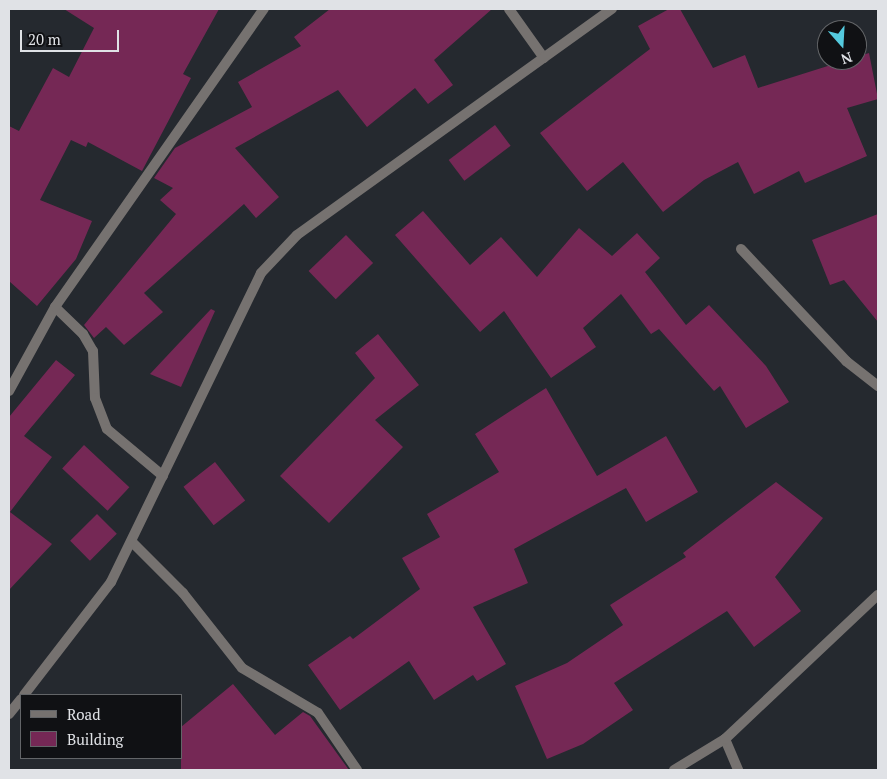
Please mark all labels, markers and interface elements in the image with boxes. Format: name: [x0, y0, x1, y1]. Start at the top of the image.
scale bar: [22, 20, 121, 52]
north arrow: [817, 20, 867, 70]
text: 20 m: [28, 29, 61, 49]
text: N: [839, 48, 855, 69]
legend: [20, 694, 182, 759]
text: Road: [67, 704, 100, 724]
text: Building: [67, 729, 124, 749]

